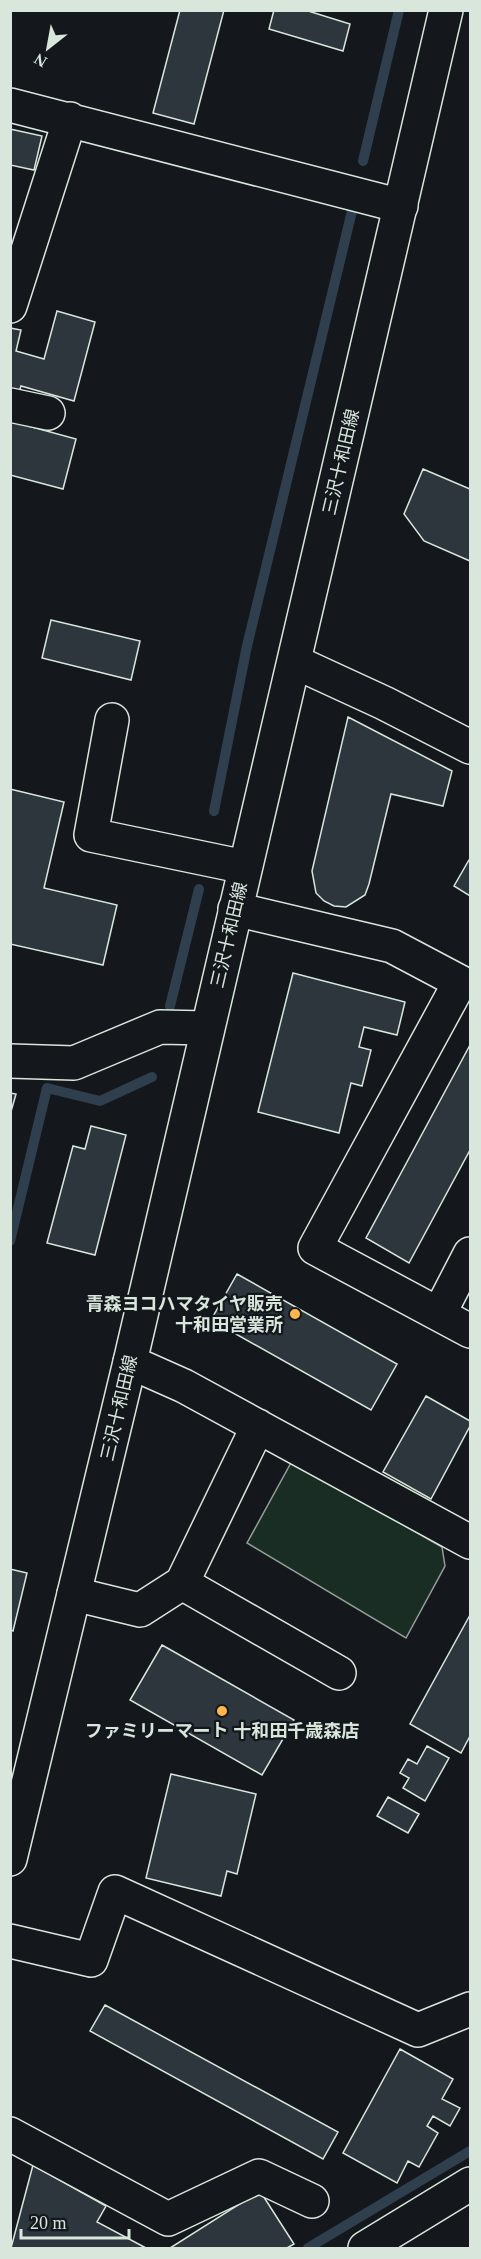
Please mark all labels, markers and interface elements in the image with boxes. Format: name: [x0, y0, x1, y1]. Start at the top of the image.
north arrow: [18, 18, 78, 78]
text: N: [31, 50, 50, 71]
street label: 三沢十和田線: [319, 407, 363, 517]
street label: 三沢十和田線: [207, 880, 251, 990]
place label: 青森ヨコハマタイヤ販売 十和田営業所: [86, 1294, 283, 1335]
marker: 青森ヨコハマタイヤ販売 十和田営業所: [288, 1307, 302, 1321]
street label: 三沢十和田線: [97, 1353, 141, 1463]
marker: ファミリーマート 十和田千歳森店: [215, 1704, 229, 1718]
place label: ファミリーマート 十和田千歳森店: [85, 1721, 359, 1741]
scale bar: [21, 2202, 129, 2240]
text: 20 m: [30, 2213, 67, 2233]

